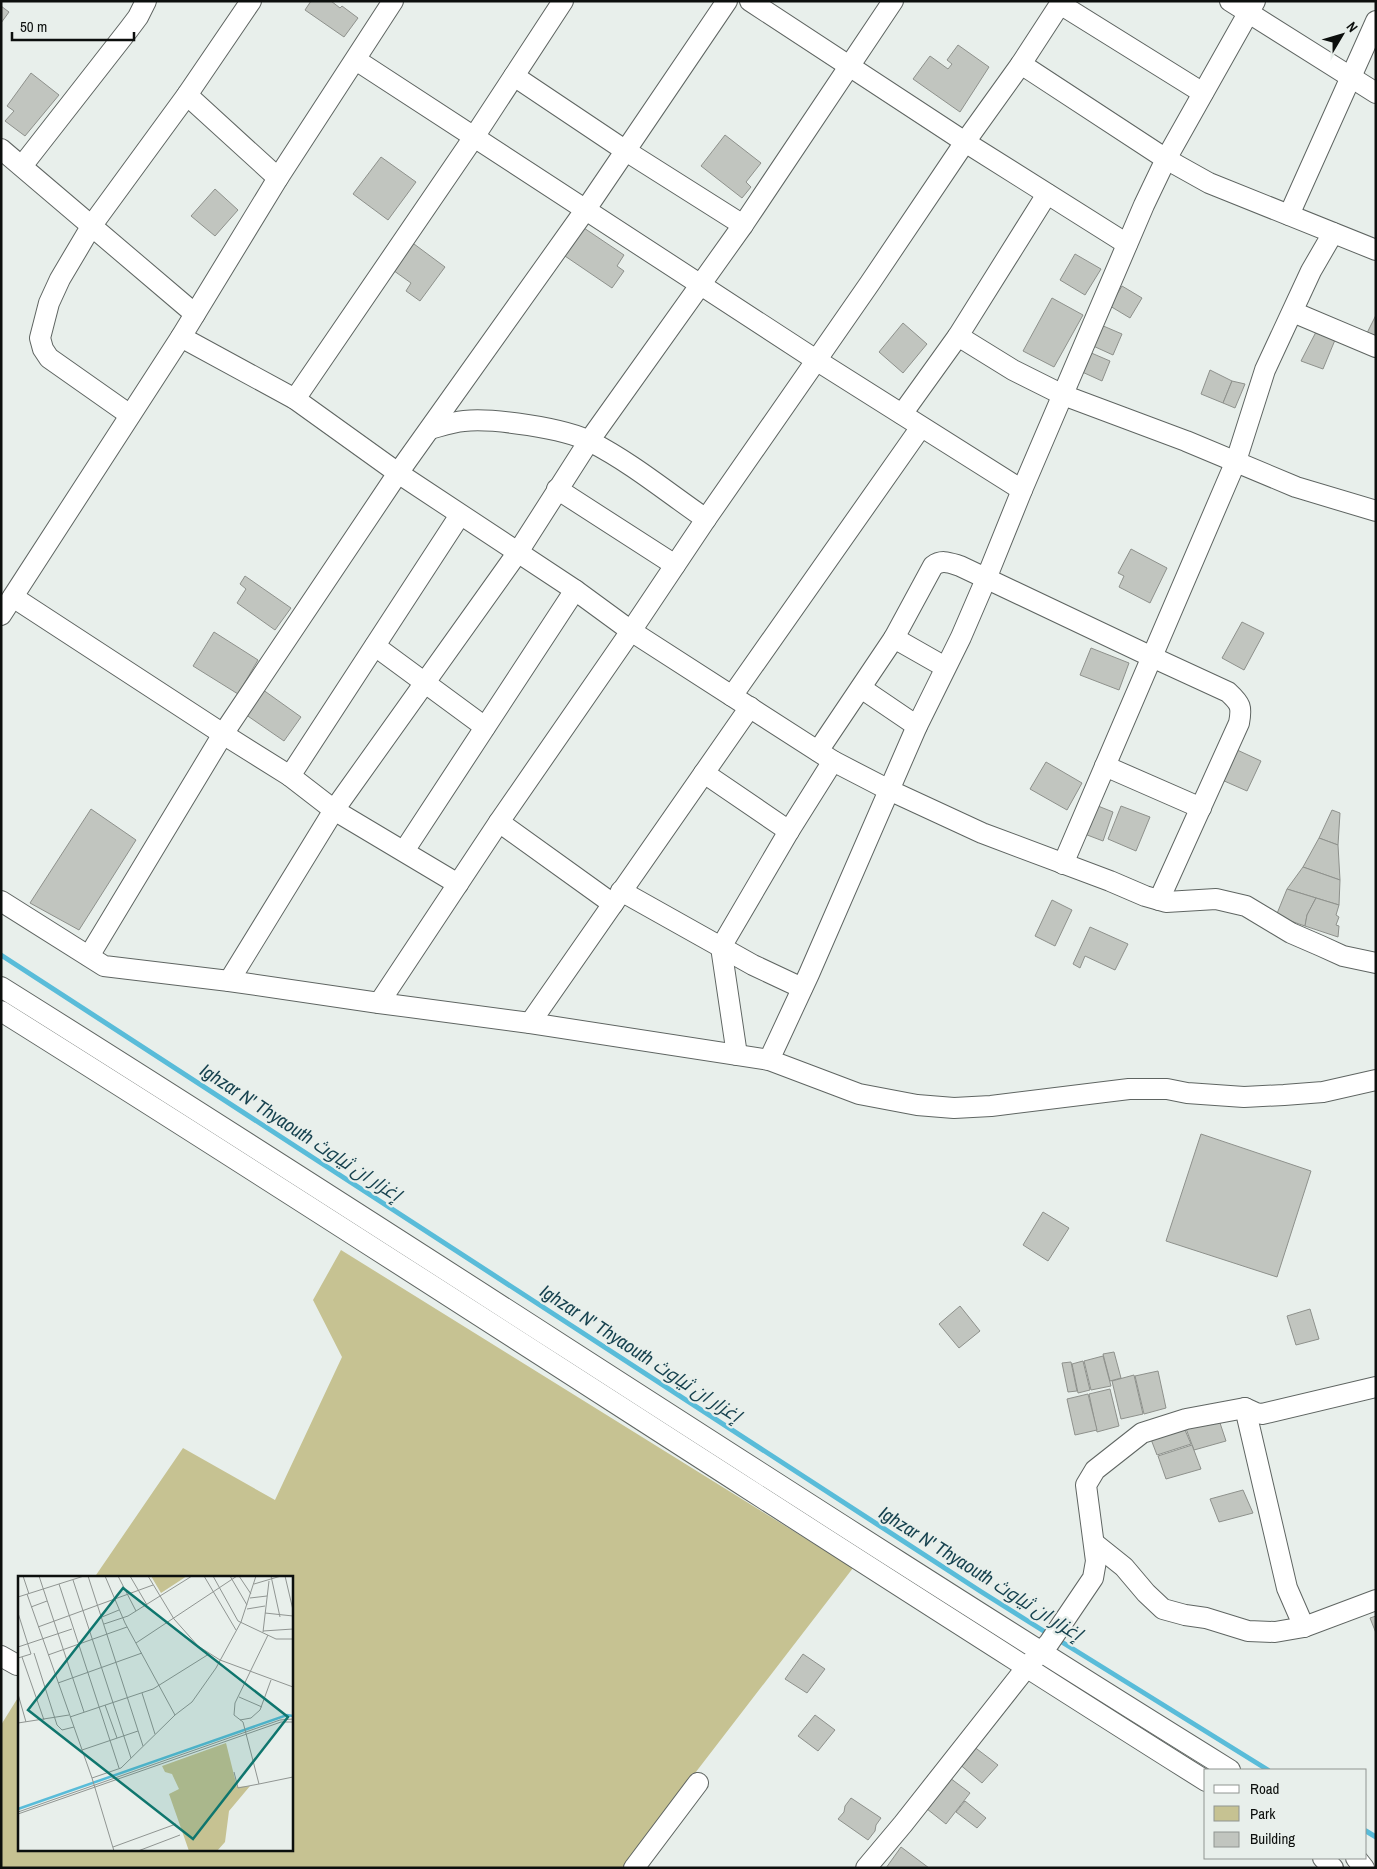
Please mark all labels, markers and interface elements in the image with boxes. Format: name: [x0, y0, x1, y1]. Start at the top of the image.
scale bar: [12, 10, 135, 42]
north arrow: [1317, 10, 1367, 60]
text: 50 m: [20, 16, 47, 37]
text: N: [1343, 18, 1362, 36]
water label: Ighzar N' Thyaouth إغزار ان ثياوث: [195, 1057, 408, 1208]
water label: Ighzar N' Thyaouth إغزار ان ثياوث: [535, 1278, 748, 1429]
water label: Ighzar N' Thyaouth إغزار ان ثياوث: [874, 1500, 1089, 1647]
inset map: [18, 1576, 292, 1852]
legend: [1204, 1769, 1367, 1859]
text: Road: [1250, 1778, 1279, 1799]
text: Park: [1250, 1803, 1276, 1824]
text: Building: [1250, 1828, 1295, 1849]

